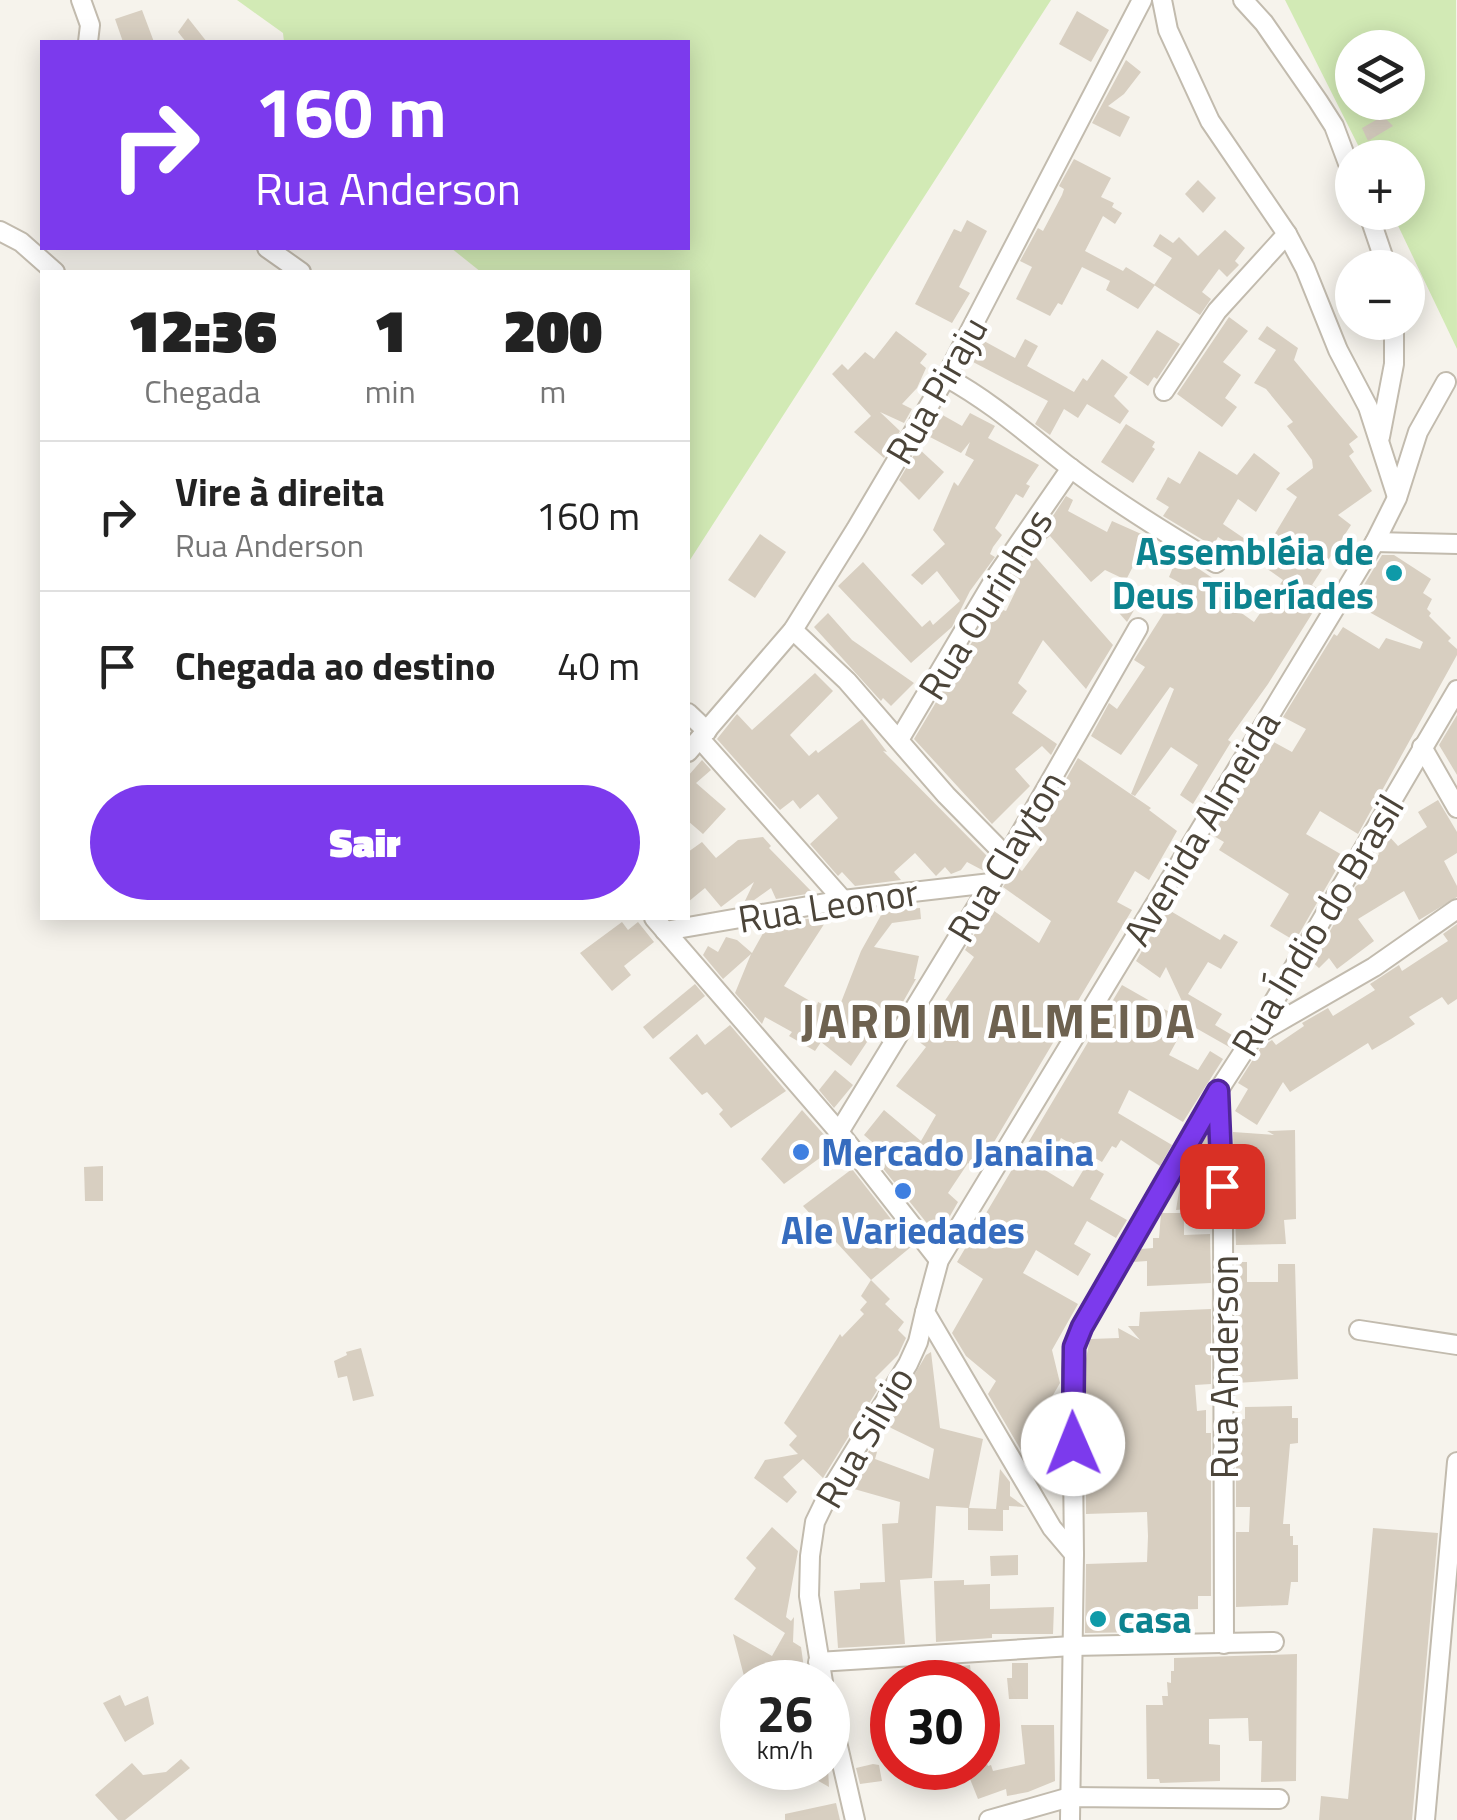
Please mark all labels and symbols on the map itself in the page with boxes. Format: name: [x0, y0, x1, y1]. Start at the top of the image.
street label: Rua Piraju: [870, 305, 1002, 475]
street label: Rua Ourinhos: [903, 497, 1067, 711]
place label: Assembléia de Deus Tiberíades: [1112, 522, 1374, 624]
marker: Assembléia de Deus Tiberíades: [1383, 562, 1405, 584]
street label: Avenida Almeida: [1108, 699, 1294, 957]
street label: Rua Clayton: [932, 759, 1080, 953]
street label: Rua Índio do Brasil: [1216, 783, 1418, 1067]
street label: Rua Leonor: [734, 862, 922, 948]
district label: JARDIM ALMEIDA: [801, 984, 1197, 1057]
place label: Mercado Janaina: [821, 1123, 1094, 1181]
marker: Mercado Janaina: [790, 1141, 812, 1163]
pin: [1180, 1144, 1265, 1229]
marker: Ale Variedades: [892, 1180, 914, 1202]
place label: Ale Variedades: [781, 1201, 1025, 1259]
street label: Rua Anderson: [1195, 1255, 1253, 1479]
street label: Rua Silvio: [800, 1355, 928, 1519]
position arrow: [1021, 1392, 1125, 1496]
place label: casa: [1118, 1590, 1192, 1648]
marker: casa: [1087, 1608, 1109, 1630]
speed limit sign: 30: [870, 1660, 1000, 1790]

